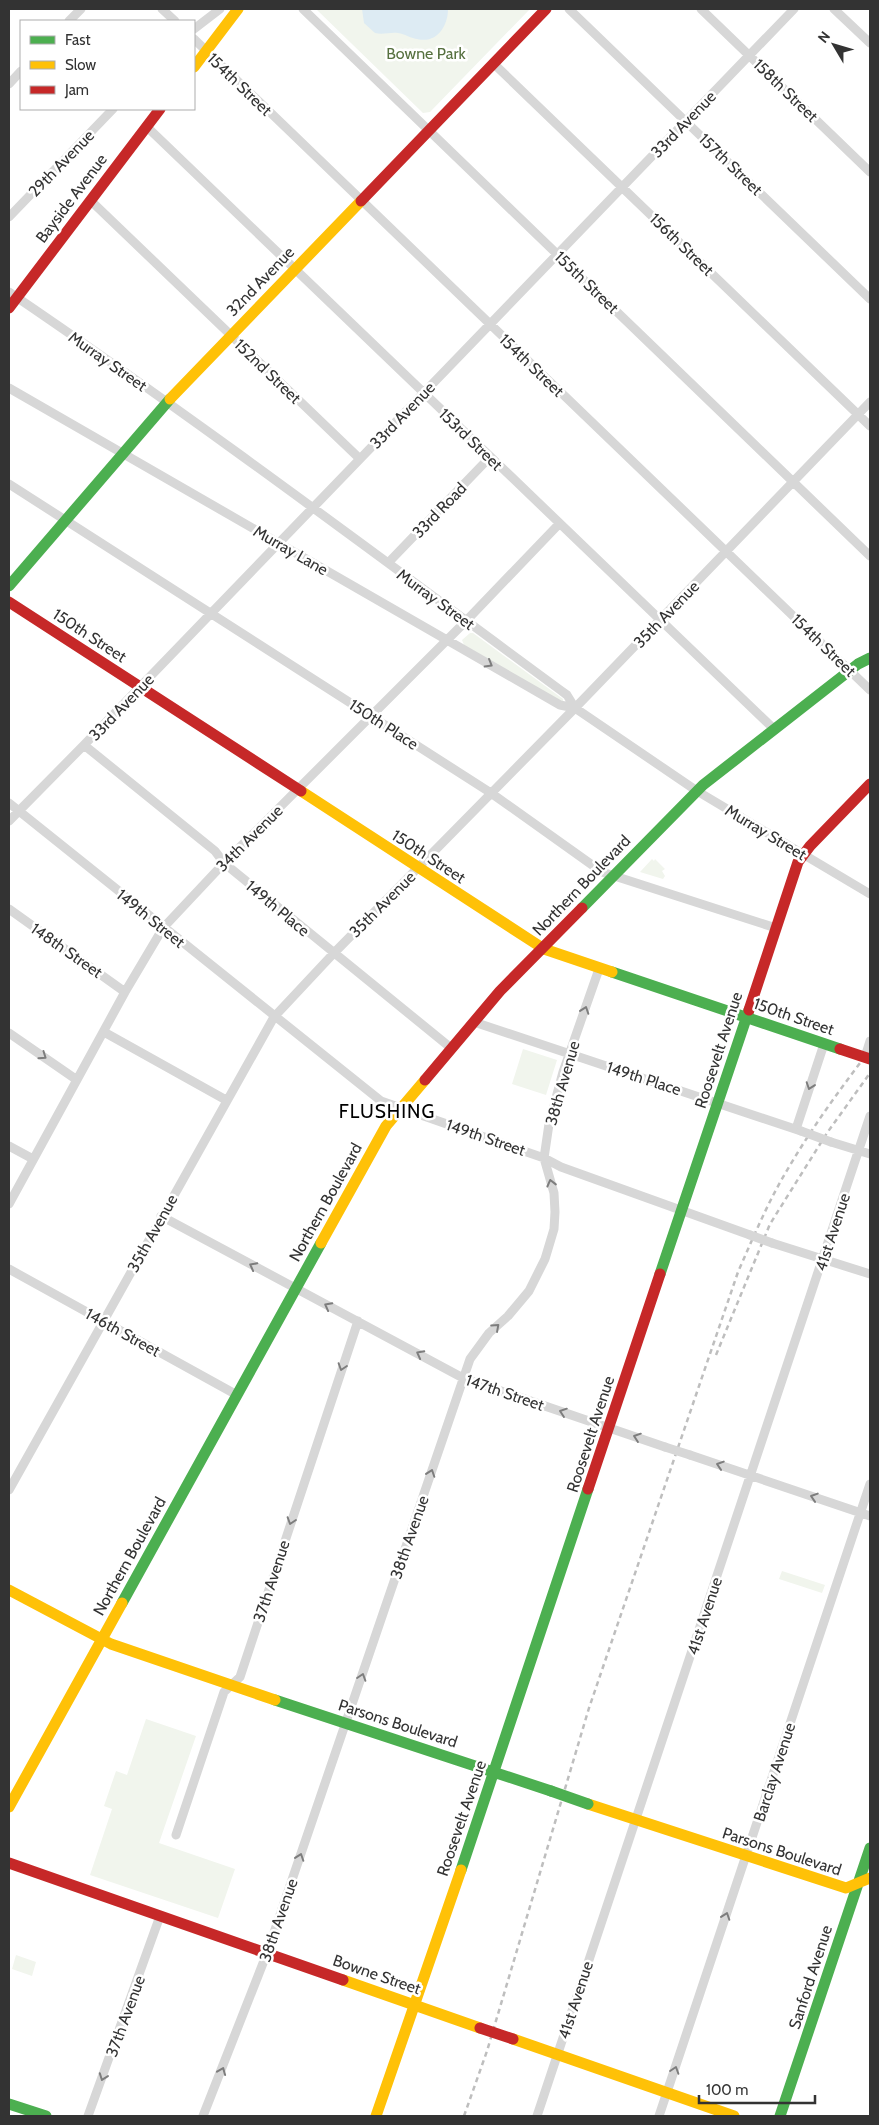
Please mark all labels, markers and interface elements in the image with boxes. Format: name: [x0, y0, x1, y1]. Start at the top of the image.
legend: [20, 20, 195, 110]
north arrow: [809, 20, 859, 70]
text: N: [814, 28, 834, 46]
text: Fast: [65, 31, 90, 49]
park label: Bowne Park: [386, 44, 467, 63]
street label: 154th Street: [204, 49, 276, 120]
street label: 158th Street: [749, 55, 822, 126]
text: Slow: [65, 56, 96, 74]
text: Jam: [64, 81, 89, 99]
street label: 33rd Avenue: [647, 87, 720, 162]
street label: 29th Avenue: [25, 126, 98, 201]
street label: 157th Street: [695, 129, 767, 200]
street label: Bayside Avenue: [32, 150, 111, 246]
street label: 156th Street: [646, 209, 718, 280]
street label: 32nd Avenue: [223, 243, 298, 320]
street label: 155th Street: [551, 247, 623, 318]
street label: Murray Street: [65, 327, 151, 396]
street label: 154th Street: [496, 330, 568, 401]
street label: 152nd Street: [231, 335, 305, 408]
street label: 33rd Avenue: [366, 378, 439, 453]
street label: 153rd Street: [435, 404, 507, 475]
street label: 33rd Road: [408, 479, 470, 542]
street label: Murray Lane: [250, 521, 331, 579]
street label: Murray Street: [393, 565, 479, 634]
street label: 35th Avenue: [630, 577, 703, 652]
street label: 150th Street: [49, 605, 131, 667]
street label: 154th Street: [788, 610, 860, 681]
one-way arrow: [483, 658, 492, 668]
street label: 33rd Avenue: [85, 670, 158, 745]
street label: 150th Place: [346, 695, 422, 754]
street label: 34th Avenue: [212, 801, 287, 876]
street label: Murray Street: [722, 801, 810, 864]
street label: 150th Street: [388, 826, 470, 888]
street label: Northern Boulevard: [529, 831, 634, 940]
street label: 35th Avenue: [345, 867, 419, 941]
street label: 149th Place: [242, 876, 313, 940]
street label: 149th Street: [113, 885, 189, 952]
street label: 148th Street: [27, 919, 107, 982]
street label: Roosevelt Avenue: [691, 990, 746, 1111]
street label: 150th Street: [751, 994, 837, 1039]
one-way arrow: [579, 1006, 589, 1015]
street label: 38th Avenue: [541, 1039, 584, 1127]
one-way arrow: [37, 1050, 47, 1059]
street label: 149th Place: [604, 1058, 683, 1099]
one-way arrow: [806, 1082, 816, 1090]
district label: FLUSHING: [339, 1100, 435, 1123]
street label: 149th Street: [444, 1115, 528, 1160]
street label: Northern Boulevard: [285, 1140, 366, 1265]
one-way arrow: [546, 1178, 557, 1187]
street label: 35th Avenue: [123, 1191, 182, 1275]
street label: 41st Avenue: [811, 1191, 854, 1274]
one-way arrow: [249, 1262, 258, 1272]
one-way arrow: [325, 1302, 334, 1312]
street label: 146th Street: [82, 1304, 164, 1361]
one-way arrow: [491, 1323, 500, 1332]
one-way arrow: [416, 1351, 425, 1361]
one-way arrow: [338, 1362, 348, 1371]
street label: 147th Street: [463, 1370, 547, 1415]
street label: Roosevelt Avenue: [563, 1374, 618, 1495]
one-way arrow: [559, 1408, 568, 1418]
one-way arrow: [633, 1433, 642, 1443]
one-way arrow: [716, 1461, 725, 1471]
one-way arrow: [425, 1469, 435, 1478]
one-way arrow: [811, 1492, 819, 1502]
street label: 38th Avenue: [386, 1493, 433, 1581]
street label: Northern Boulevard: [89, 1494, 170, 1619]
one-way arrow: [287, 1517, 297, 1525]
street label: 37th Avenue: [249, 1538, 294, 1625]
street label: 41st Avenue: [683, 1575, 726, 1658]
one-way arrow: [356, 1673, 366, 1681]
street label: Parsons Boulevard: [336, 1695, 460, 1752]
street label: Barclay Avenue: [750, 1720, 799, 1824]
street label: Roosevelt Avenue: [433, 1758, 490, 1878]
street label: Parsons Boulevard: [720, 1823, 844, 1880]
one-way arrow: [294, 1854, 304, 1862]
street label: 38th Avenue: [255, 1876, 302, 1964]
one-way arrow: [720, 1912, 730, 1921]
street label: Sanford Avenue: [785, 1923, 836, 2031]
street label: Bowne Street: [330, 1951, 424, 1999]
street label: 41st Avenue: [554, 1959, 597, 2042]
street label: 37th Avenue: [102, 1973, 149, 2059]
one-way arrow: [669, 2066, 679, 2075]
one-way arrow: [215, 2067, 226, 2076]
one-way arrow: [99, 2072, 109, 2081]
scale bar: [699, 2072, 815, 2104]
text: 100 m: [706, 2081, 748, 2099]

